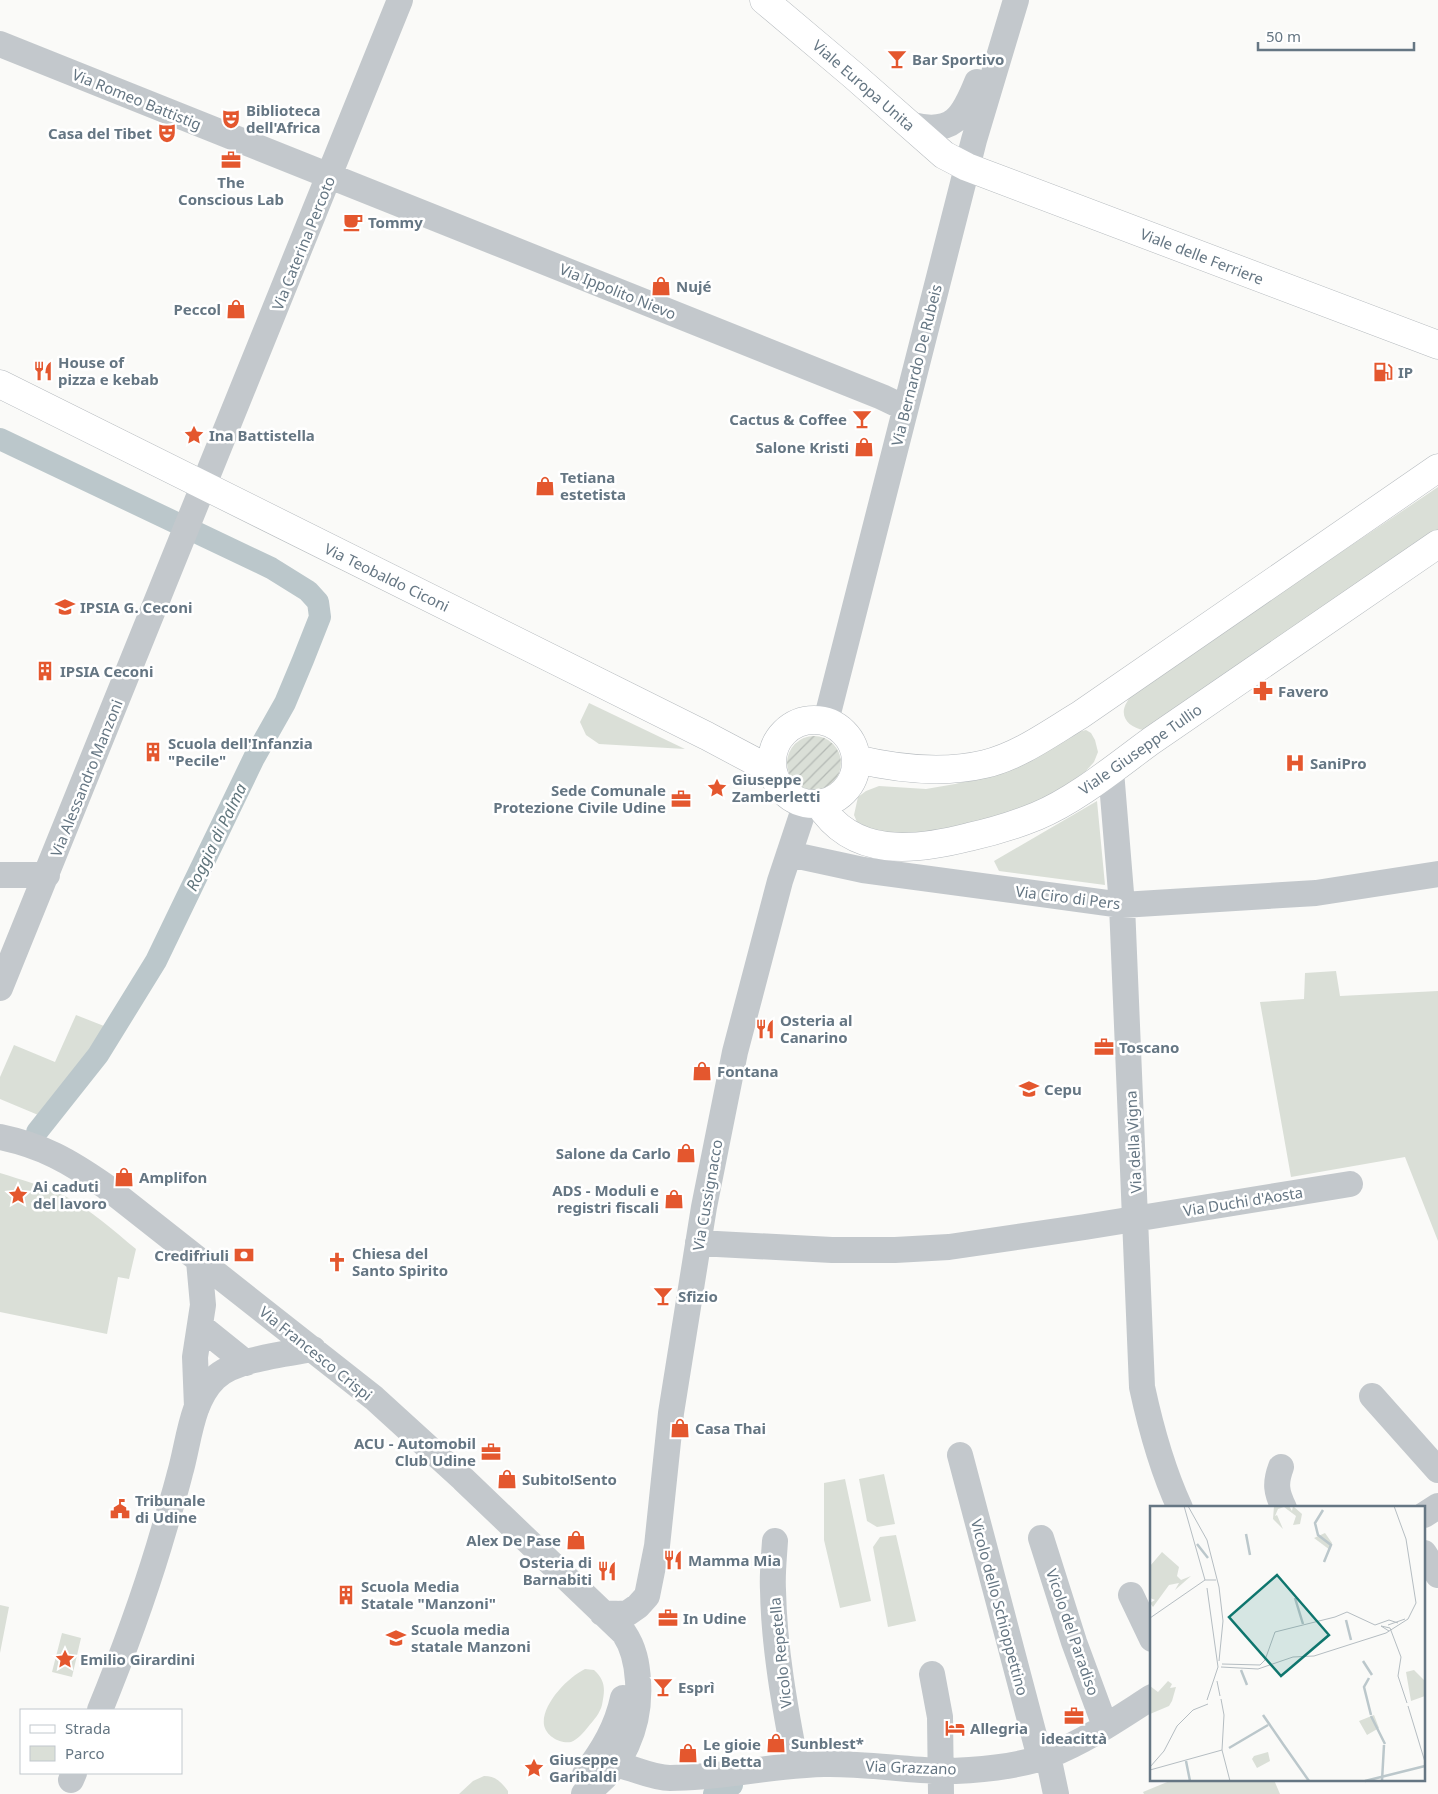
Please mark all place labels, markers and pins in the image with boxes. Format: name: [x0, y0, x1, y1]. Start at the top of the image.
bar icon: Bar Sportivo: [886, 48, 908, 70]
place label: Bar Sportivo: [912, 49, 1004, 69]
place label: Biblioteca dell'Africa: [246, 100, 320, 137]
theatre icon: Biblioteca dell'Africa: [220, 108, 242, 130]
theatre icon: Casa del Tibet: [156, 122, 178, 144]
place label: Casa del Tibet: [48, 123, 152, 143]
office icon: The Conscious Lab: [220, 149, 242, 171]
place label: The Conscious Lab: [178, 172, 284, 209]
cafe icon: Tommy: [342, 211, 364, 233]
place label: Tommy: [368, 212, 423, 232]
shop icon: Nujé: [650, 275, 672, 297]
place label: Nujé: [676, 276, 711, 296]
shop icon: Peccol: [225, 298, 247, 320]
place label: Peccol: [173, 299, 221, 319]
place label: House of pizza e kebab: [58, 352, 159, 389]
restaurant icon: House of pizza e kebab: [32, 360, 54, 382]
fuel station icon: IP: [1372, 361, 1394, 383]
place label: IP: [1398, 362, 1413, 382]
bar icon: Cactus & Coffee: [851, 408, 873, 430]
place label: Cactus & Coffee: [729, 409, 847, 429]
place icon: Ina Battistella: [183, 424, 205, 446]
place label: Ina Battistella: [209, 425, 315, 445]
shop icon: Salone Kristi: [853, 436, 875, 458]
place label: Salone Kristi: [756, 437, 849, 457]
place label: Tetiana estetista: [560, 467, 626, 504]
shop icon: Tetiana estetista: [534, 475, 556, 497]
school or university icon: IPSIA G. Ceconi: [54, 596, 76, 618]
place label: IPSIA G. Ceconi: [80, 597, 192, 617]
building icon: IPSIA Ceconi: [34, 660, 56, 682]
place label: IPSIA Ceconi: [60, 661, 153, 681]
pharmacy icon: Favero: [1252, 680, 1274, 702]
place label: Favero: [1278, 681, 1329, 701]
place label: Scuola dell'Infanzia "Pecile": [168, 733, 313, 770]
building icon: Scuola dell'Infanzia "Pecile": [142, 741, 164, 763]
hospital icon: SaniPro: [1284, 752, 1306, 774]
place label: SaniPro: [1310, 753, 1367, 773]
place label: Giuseppe Zamberletti: [732, 769, 820, 806]
place icon: Giuseppe Zamberletti: [706, 777, 728, 799]
place label: Sede Comunale Protezione Civile Udine: [493, 780, 666, 817]
office icon: Sede Comunale Protezione Civile Udine: [670, 788, 692, 810]
place label: Osteria al Canarino: [780, 1010, 852, 1047]
restaurant icon: Osteria al Canarino: [754, 1018, 776, 1040]
office icon: Toscano: [1093, 1036, 1115, 1058]
place label: Toscano: [1119, 1037, 1179, 1057]
shop icon: Fontana: [691, 1060, 713, 1082]
place label: Fontana: [717, 1061, 779, 1081]
school or university icon: Cepu: [1018, 1078, 1040, 1100]
place label: Cepu: [1044, 1079, 1082, 1099]
shop icon: Salone da Carlo: [675, 1142, 697, 1164]
place label: Salone da Carlo: [556, 1143, 671, 1163]
shop icon: Amplifon: [113, 1166, 135, 1188]
place label: Amplifon: [139, 1167, 207, 1187]
place label: Ai caduti del lavoro: [33, 1176, 107, 1213]
place label: ADS - Moduli e registri fiscali: [552, 1180, 659, 1217]
place icon: Ai caduti del lavoro: [7, 1184, 29, 1206]
shop icon: ADS - Moduli e registri fiscali: [663, 1188, 685, 1210]
place label: Chiesa del Santo Spirito: [352, 1243, 448, 1280]
bank icon: Credifriuli: [233, 1244, 255, 1266]
place label: Credifriuli: [154, 1245, 229, 1265]
church icon: Chiesa del Santo Spirito: [326, 1251, 348, 1273]
bar icon: Sfizio: [652, 1285, 674, 1307]
place label: Sfizio: [678, 1286, 718, 1306]
shop icon: Casa Thai: [669, 1417, 691, 1439]
place label: Casa Thai: [695, 1418, 766, 1438]
place label: ACU - Automobil Club Udine: [354, 1433, 476, 1470]
office icon: ACU - Automobil Club Udine: [480, 1441, 502, 1463]
shop icon: Subito!Sento: [496, 1468, 518, 1490]
place label: Subito!Sento: [522, 1469, 617, 1489]
place label: Tribunale di Udine: [135, 1490, 206, 1527]
public building icon: Tribunale di Udine: [109, 1498, 131, 1520]
shop icon: Alex De Pase: [565, 1529, 587, 1551]
place label: Alex De Pase: [466, 1530, 561, 1550]
restaurant icon: Mamma Mia: [662, 1549, 684, 1571]
place label: Mamma Mia: [688, 1550, 781, 1570]
place label: Osteria di Barnabiti: [519, 1552, 592, 1589]
restaurant icon: Osteria di Barnabiti: [596, 1560, 618, 1582]
place label: Scuola Media Statale "Manzoni": [361, 1576, 496, 1613]
building icon: Scuola Media Statale "Manzoni": [335, 1584, 357, 1606]
office icon: In Udine: [657, 1607, 679, 1629]
place label: In Udine: [683, 1608, 747, 1628]
place label: Scuola media statale Manzoni: [411, 1619, 531, 1656]
school or university icon: Scuola media statale Manzoni: [385, 1627, 407, 1649]
place icon: Emilio Girardini: [54, 1648, 76, 1670]
place label: Emilio Girardini: [80, 1649, 195, 1669]
bar icon: Esprì: [652, 1676, 674, 1698]
place label: Esprì: [678, 1677, 715, 1697]
office icon: ideacittà: [1063, 1705, 1085, 1727]
hotel icon: Allegria: [944, 1717, 966, 1739]
place label: Allegria: [970, 1718, 1028, 1738]
place label: ideacittà: [1041, 1728, 1107, 1748]
shop icon: Sunblest*: [765, 1732, 787, 1754]
place label: Sunblest*: [791, 1733, 864, 1753]
place label: Le gioie di Betta: [703, 1734, 762, 1771]
shop icon: Le gioie di Betta: [677, 1742, 699, 1764]
place label: Giuseppe Garibaldi: [549, 1749, 619, 1786]
place icon: Giuseppe Garibaldi: [523, 1757, 545, 1779]

